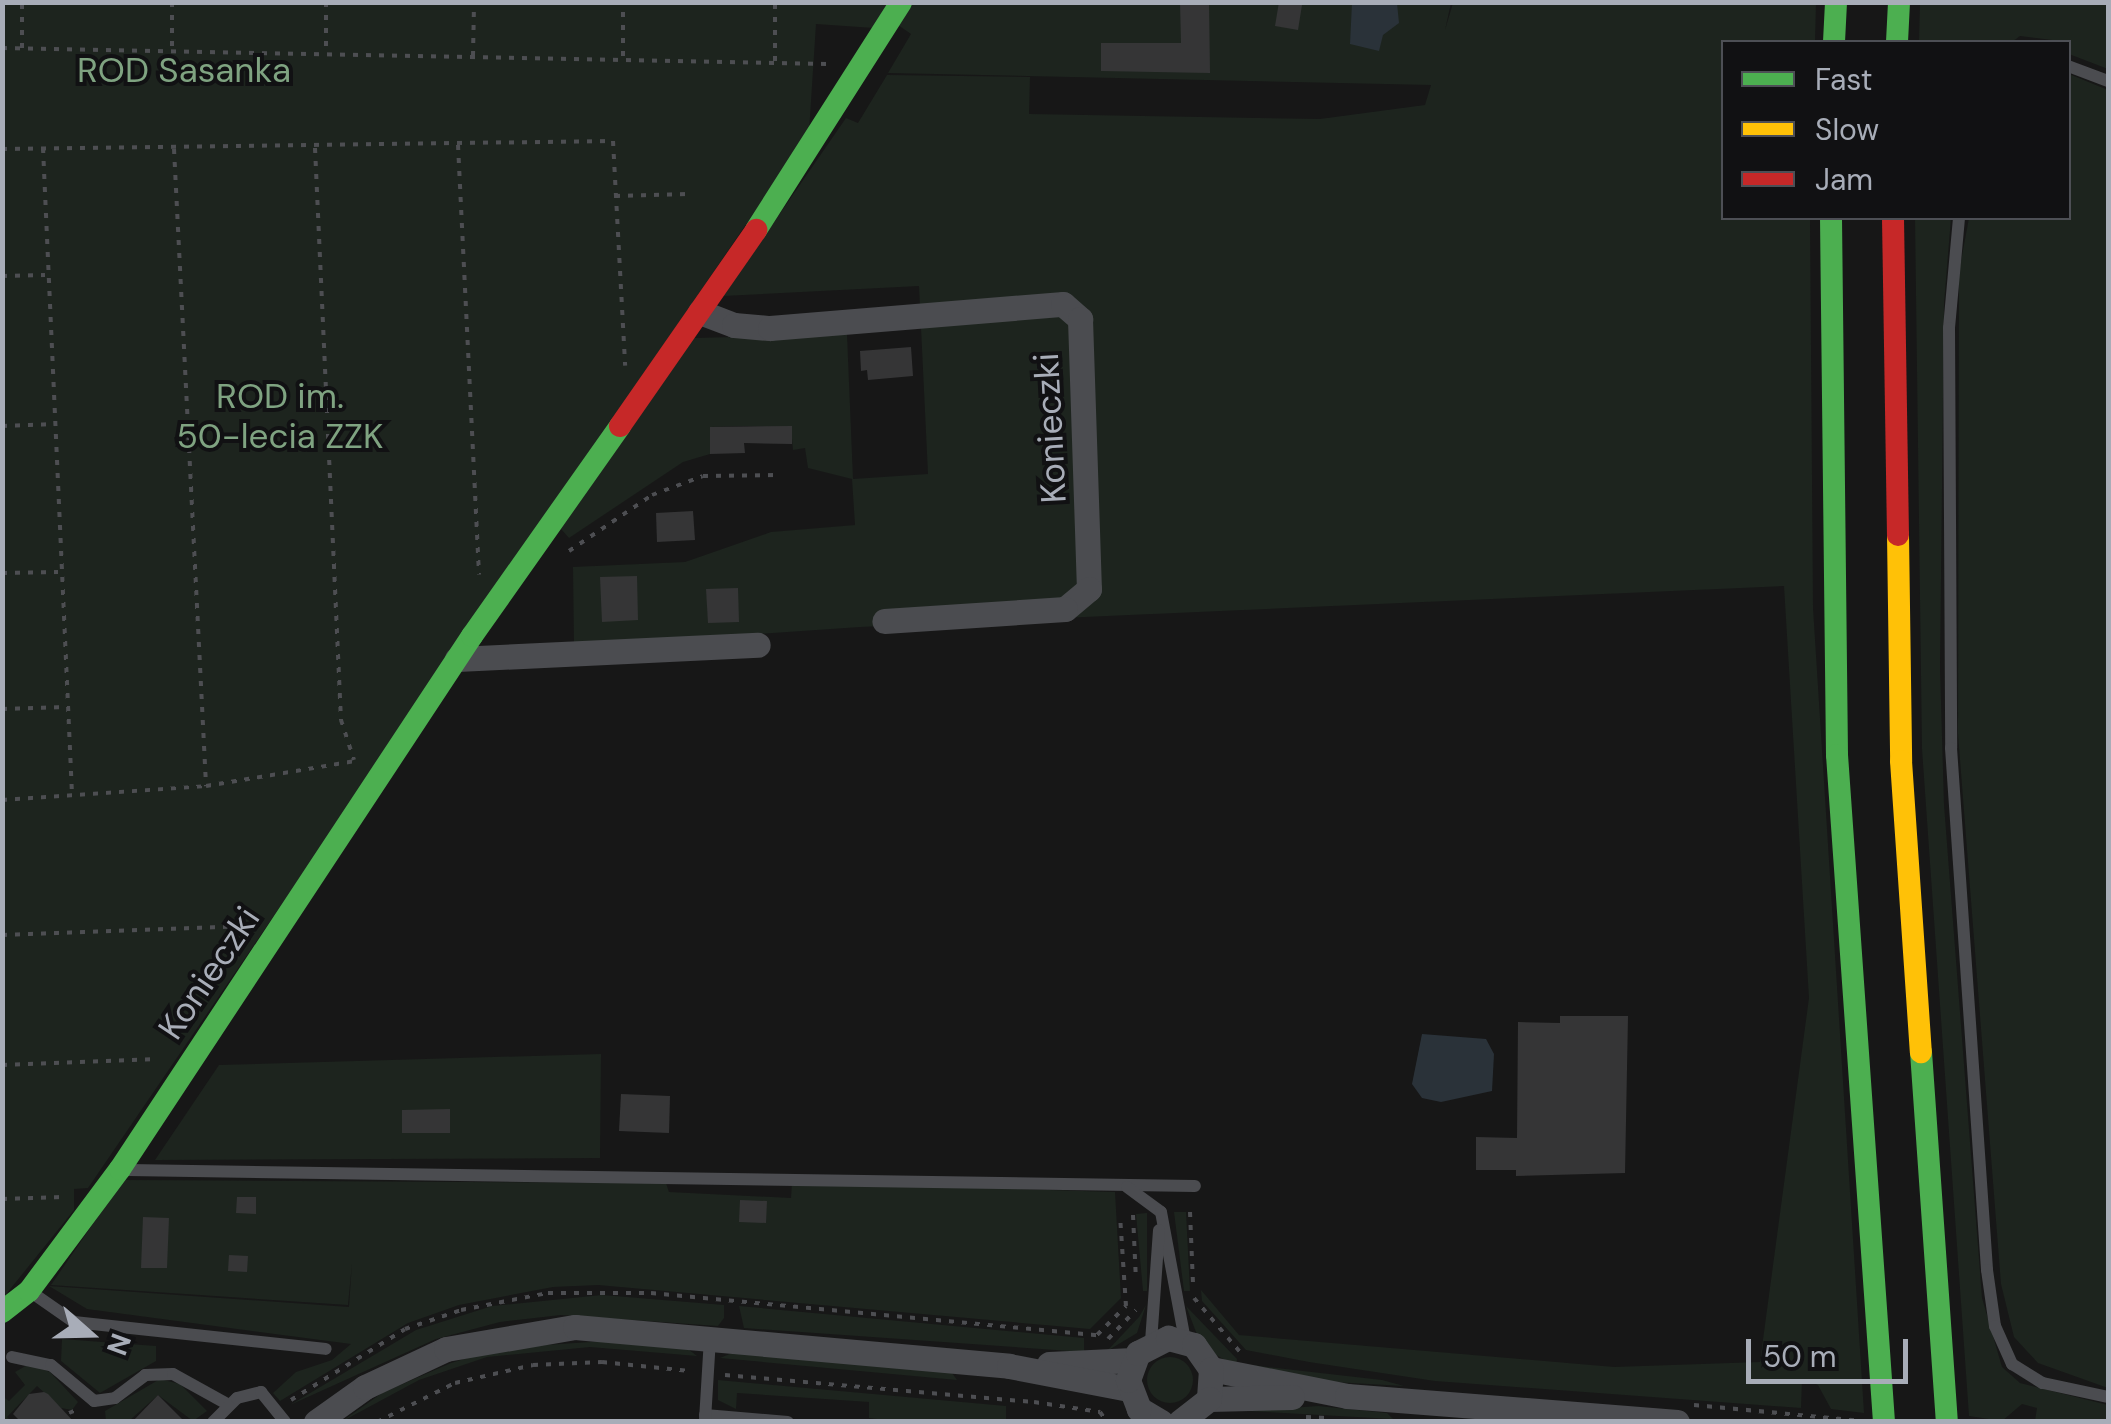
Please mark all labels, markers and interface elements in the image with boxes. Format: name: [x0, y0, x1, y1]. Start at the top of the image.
legend: [1721, 40, 2071, 220]
park label: ROD Sasanka: [77, 49, 291, 91]
text: Fast: [1815, 60, 1873, 99]
text: Slow: [1815, 110, 1879, 149]
text: Jam: [1815, 160, 1873, 199]
street label: Konieczki: [1025, 352, 1075, 504]
park label: ROD im. 50-lecia ZZK: [177, 375, 383, 457]
street label: Konieczki: [150, 899, 268, 1047]
north arrow: [40, 1284, 140, 1384]
scale bar: [1751, 1319, 1914, 1381]
text: N: [98, 1329, 140, 1360]
text: 50 m: [1763, 1337, 1837, 1376]

